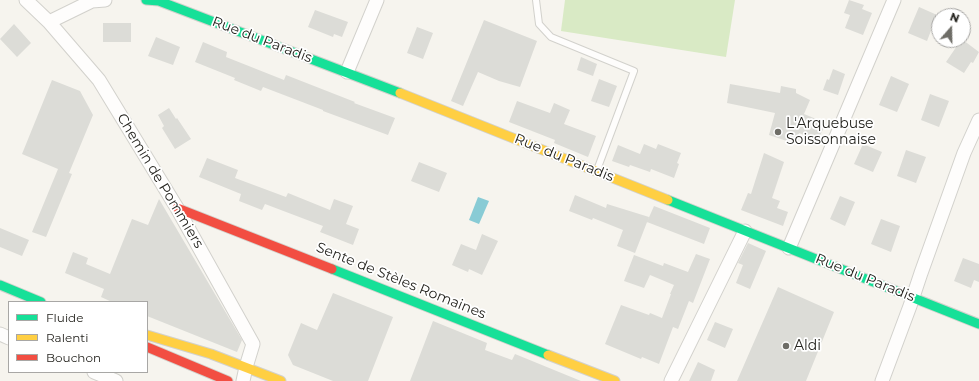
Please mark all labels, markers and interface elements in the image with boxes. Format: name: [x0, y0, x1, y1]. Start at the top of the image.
north arrow: [931, 8, 971, 48]
text: N: [948, 10, 961, 26]
street label: Rue du Paradis: [210, 13, 314, 67]
street label: Chemin de Pommiers: [113, 111, 207, 251]
place label: L'Arquebuse Soissonnaise: [786, 116, 876, 148]
marker: L'Arquebuse Soissonnaise: [773, 127, 783, 137]
street label: Rue du Paradis: [512, 130, 616, 186]
street label: Sente de Stèles Romaines: [314, 239, 488, 323]
street label: Rue du Paradis: [813, 250, 917, 306]
legend: [8, 301, 148, 373]
text: Fluide: [46, 310, 84, 325]
text: Ralenti: [46, 330, 88, 345]
place label: Aldi: [794, 338, 821, 354]
marker: Aldi: [781, 341, 791, 351]
text: Bouchon: [46, 350, 101, 365]

